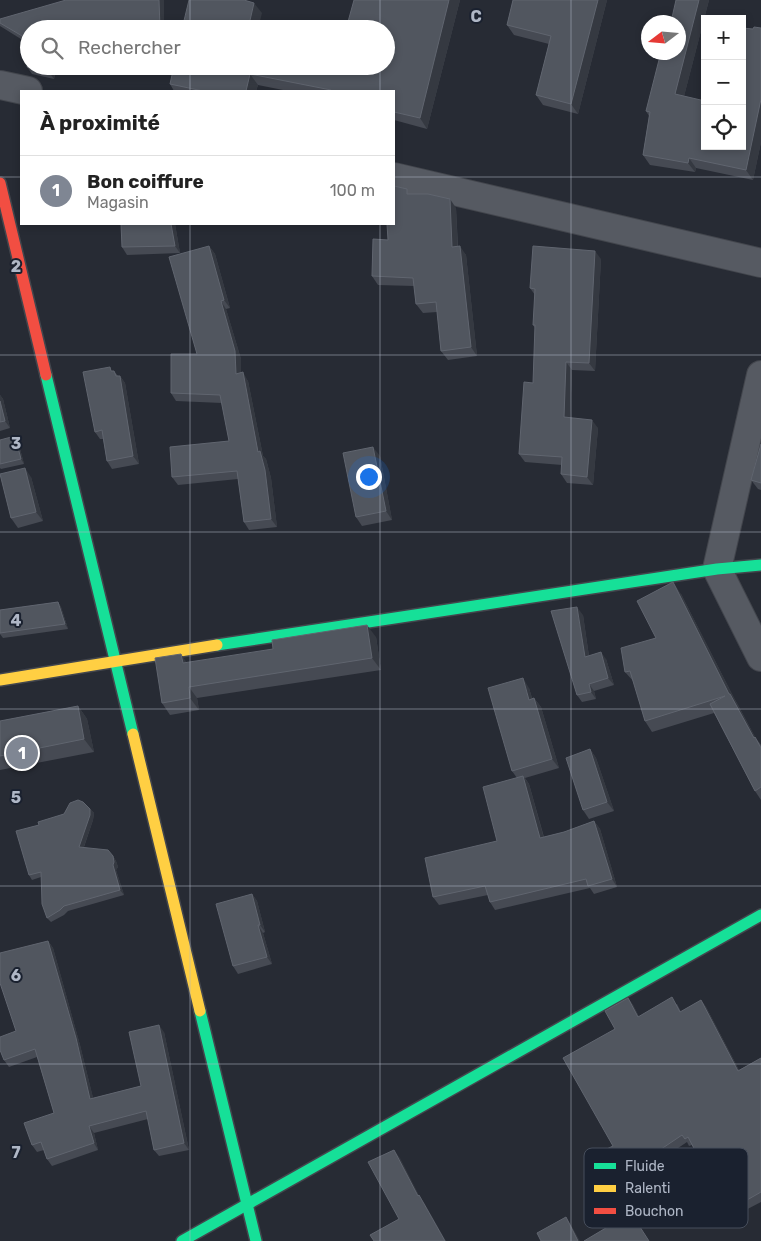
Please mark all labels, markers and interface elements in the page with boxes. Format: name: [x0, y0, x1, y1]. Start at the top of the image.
text: C: [470, 7, 482, 26]
north arrow: [641, 15, 686, 60]
map controls: [701, 15, 746, 150]
button: +: [701, 15, 746, 60]
search box: [20, 20, 395, 75]
icon: search: [38, 34, 66, 62]
text: Rechercher: [78, 36, 181, 59]
button: −: [701, 60, 746, 105]
button: locate: [701, 105, 746, 150]
text: À proximité: [40, 110, 160, 135]
text: Bon coiffure: [87, 170, 204, 193]
text: 1: [52, 181, 60, 200]
text: 100 m: [330, 181, 375, 200]
text: Magasin: [87, 193, 149, 212]
text: 2: [11, 257, 21, 276]
text: 3: [11, 434, 21, 453]
your location: [356, 464, 382, 490]
text: 4: [11, 611, 22, 630]
pin: 1: [6, 734, 38, 772]
text: 5: [11, 788, 21, 807]
text: 6: [11, 966, 21, 985]
text: 7: [11, 1143, 21, 1162]
legend: [584, 1148, 748, 1228]
text: Fluide: [625, 1158, 665, 1175]
text: Ralenti: [625, 1180, 670, 1197]
text: Bouchon: [625, 1203, 684, 1220]

